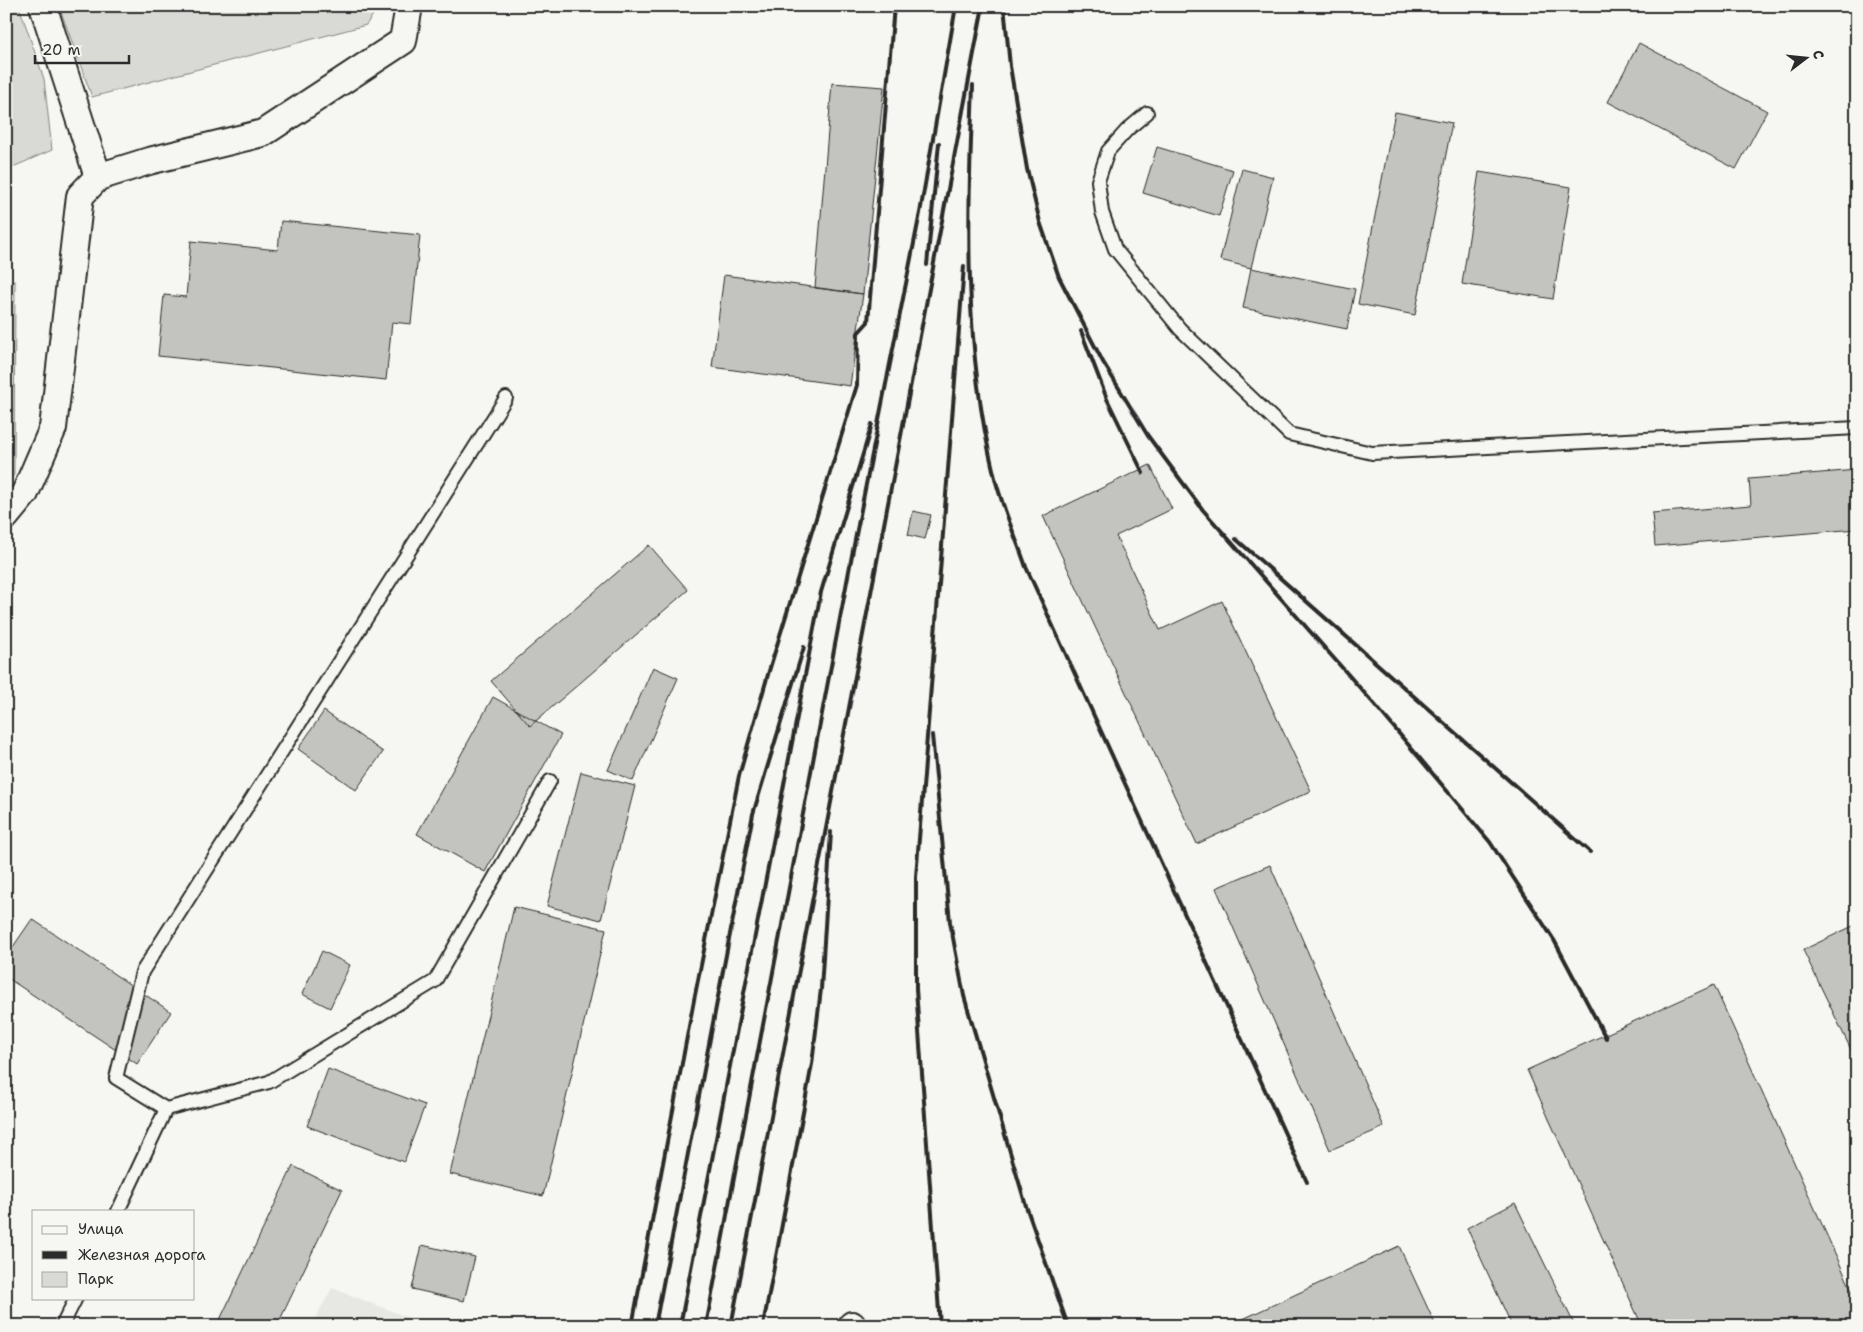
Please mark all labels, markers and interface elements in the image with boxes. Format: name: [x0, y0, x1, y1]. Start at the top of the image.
scale bar: [35, 32, 129, 64]
north arrow: [1780, 32, 1830, 82]
text: 20 m: [42, 40, 81, 60]
text: С: [1809, 48, 1828, 61]
legend: [32, 1210, 195, 1300]
text: Улица: [78, 1219, 124, 1239]
text: Железная дорога: [78, 1245, 206, 1265]
text: Парк: [78, 1269, 114, 1289]

